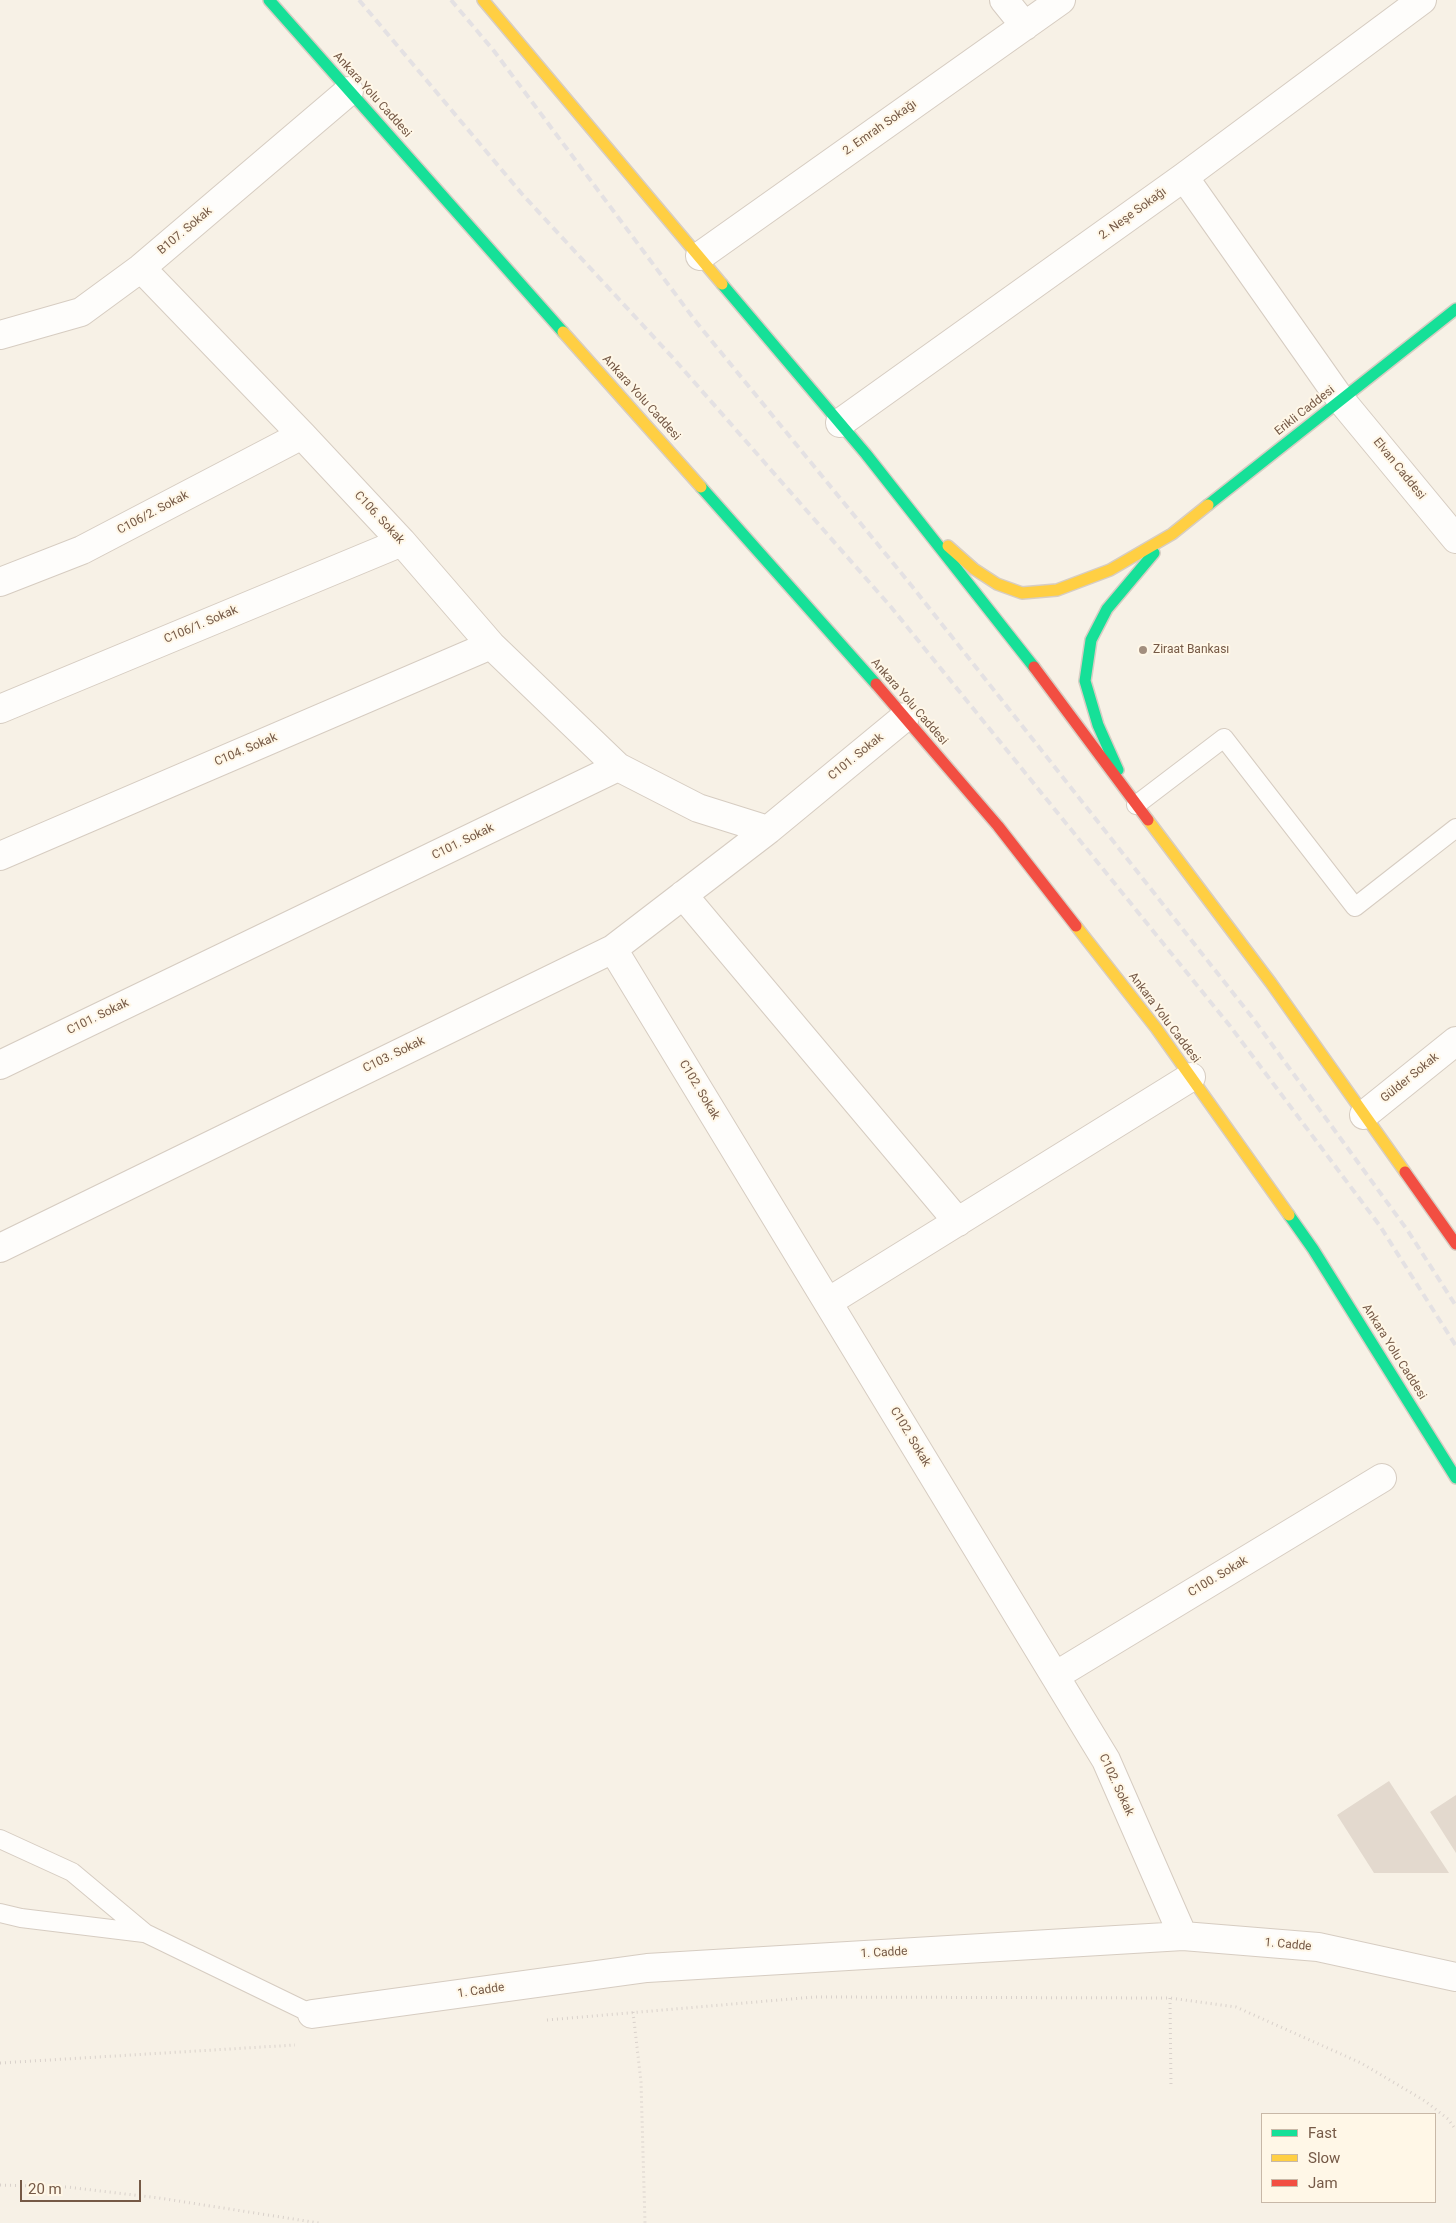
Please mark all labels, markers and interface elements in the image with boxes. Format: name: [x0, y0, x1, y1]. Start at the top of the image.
street label: Ankara Yolu Caddesi: [330, 49, 414, 141]
street label: 2. Emrah Sokağı: [840, 97, 920, 159]
street label: 2. Neşe Sokağı: [1097, 185, 1169, 243]
street label: B107. Sokak: [155, 204, 215, 258]
street label: Ankara Yolu Caddesi: [599, 352, 683, 444]
street label: Erikli Caddesi: [1272, 383, 1338, 439]
street label: Elvan Caddesi: [1370, 435, 1428, 503]
street label: C106/2. Sokak: [115, 488, 191, 538]
street label: C106. Sokak: [351, 489, 407, 547]
street label: C106/1. Sokak: [162, 603, 240, 647]
place label: Ziraat Bankası: [1153, 643, 1229, 657]
marker: Ziraat Bankası: [1137, 644, 1149, 656]
street label: Ankara Yolu Caddesi: [868, 656, 950, 748]
street label: C104. Sokak: [212, 730, 280, 770]
street label: C101. Sokak: [825, 730, 887, 784]
street label: C101. Sokak: [430, 821, 496, 863]
street label: Ankara Yolu Caddesi: [1125, 970, 1203, 1066]
street label: C101. Sokak: [65, 996, 131, 1038]
street label: C103. Sokak: [361, 1034, 427, 1076]
street label: Gülder Sokak: [1378, 1050, 1442, 1106]
street label: C102. Sokak: [676, 1058, 722, 1122]
street label: Ankara Yolu Caddesi: [1359, 1302, 1429, 1402]
street label: C102. Sokak: [887, 1405, 933, 1469]
street label: C100. Sokak: [1186, 1554, 1250, 1600]
street label: C102. Sokak: [1095, 1752, 1137, 1818]
street label: 1. Cadde: [1264, 1936, 1312, 1954]
street label: 1. Cadde: [860, 1945, 908, 1961]
street label: 1. Cadde: [457, 1981, 505, 2001]
legend: [1261, 2113, 1436, 2203]
text: Fast: [1308, 2124, 1337, 2142]
text: Slow: [1308, 2149, 1340, 2167]
scale bar: [22, 2170, 144, 2202]
text: Jam: [1308, 2174, 1338, 2192]
text: 20 m: [28, 2180, 62, 2198]

